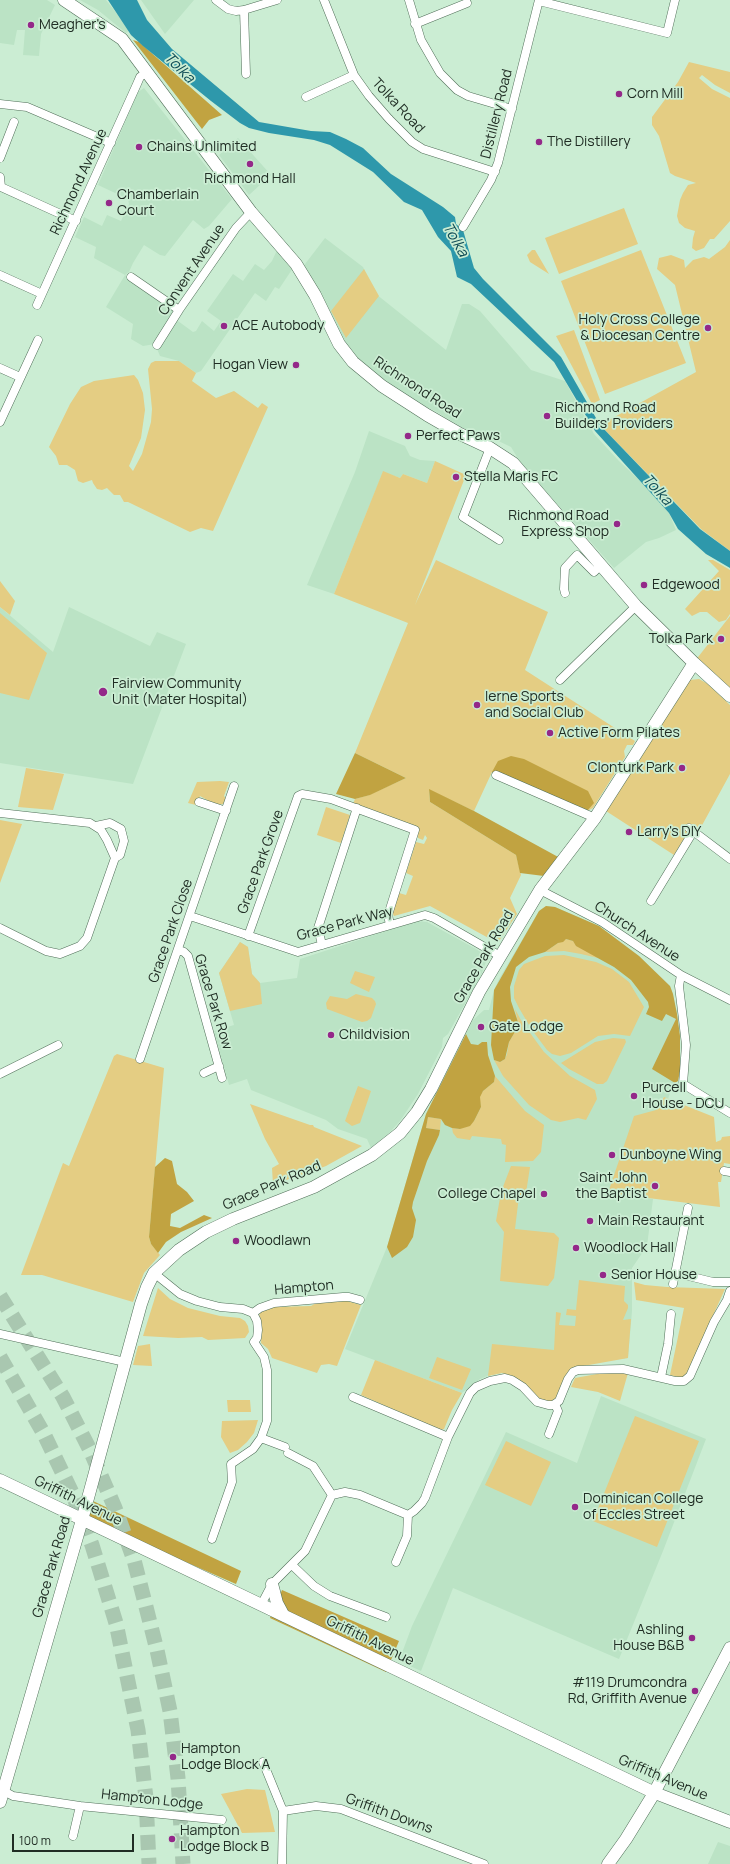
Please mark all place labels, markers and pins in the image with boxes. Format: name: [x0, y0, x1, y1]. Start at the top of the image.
place label: Meagher's: [39, 17, 106, 33]
marker: Meagher's: [26, 20, 36, 30]
place label: Corn Mill: [627, 86, 683, 102]
marker: Corn Mill: [614, 89, 624, 99]
place label: The Distillery: [547, 134, 631, 150]
marker: The Distillery: [534, 137, 544, 147]
place label: Chains Unlimited: [147, 139, 256, 155]
marker: Chains Unlimited: [134, 142, 144, 152]
marker: Richmond Hall: [245, 159, 255, 169]
place label: Richmond Hall: [204, 171, 296, 187]
place label: Chamberlain Court: [117, 187, 199, 220]
marker: Chamberlain Court: [104, 198, 114, 208]
place label: Holy Cross College & Diocesan Centre: [579, 312, 700, 344]
place label: ACE Autobody: [232, 318, 324, 334]
marker: ACE Autobody: [219, 321, 229, 331]
marker: Holy Cross College & Diocesan Centre: [703, 323, 713, 333]
place label: Hogan View: [213, 357, 288, 373]
marker: Hogan View: [291, 360, 301, 370]
place label: Richmond Road Builders' Providers: [555, 400, 673, 432]
marker: Richmond Road Builders' Providers: [542, 411, 552, 421]
place label: Perfect Paws: [416, 428, 500, 444]
marker: Perfect Paws: [403, 431, 413, 441]
place label: Stella Maris FC: [464, 469, 558, 485]
marker: Stella Maris FC: [451, 472, 461, 482]
place label: Richmond Road Express Shop: [508, 508, 609, 540]
marker: Richmond Road Express Shop: [612, 519, 622, 529]
place label: Edgewood: [652, 577, 720, 593]
marker: Edgewood: [639, 580, 649, 590]
place label: Tolka Park: [649, 631, 713, 647]
marker: Tolka Park: [716, 634, 726, 644]
place label: Fairview Community Unit (Mater Hospital): [112, 676, 248, 708]
marker: Fairview Community Unit (Mater Hospital): [97, 686, 109, 698]
place label: Ierne Sports and Social Club: [485, 689, 584, 722]
marker: Ierne Sports and Social Club: [472, 700, 482, 710]
place label: Active Form Pilates: [558, 725, 680, 741]
marker: Active Form Pilates: [545, 728, 555, 738]
place label: Clonturk Park: [588, 760, 674, 776]
marker: Clonturk Park: [677, 763, 687, 773]
place label: Larry's DIY: [637, 824, 701, 840]
marker: Larry's DIY: [624, 827, 634, 837]
place label: Gate Lodge: [489, 1019, 563, 1035]
marker: Gate Lodge: [476, 1022, 486, 1032]
place label: Childvision: [339, 1027, 410, 1043]
marker: Childvision: [326, 1030, 336, 1040]
place label: Purcell House - DCU: [642, 1080, 724, 1112]
marker: Purcell House - DCU: [629, 1091, 639, 1101]
place label: Dunboyne Wing: [620, 1147, 722, 1163]
marker: Dunboyne Wing: [607, 1150, 617, 1160]
place label: Saint John the Baptist: [576, 1170, 647, 1202]
marker: Saint John the Baptist: [650, 1181, 660, 1191]
place label: College Chapel: [438, 1186, 536, 1202]
marker: College Chapel: [539, 1189, 549, 1199]
place label: Main Restaurant: [598, 1213, 704, 1229]
marker: Main Restaurant: [585, 1216, 595, 1226]
place label: Woodlawn: [244, 1233, 311, 1249]
marker: Woodlawn: [231, 1236, 241, 1246]
place label: Woodlock Hall: [584, 1240, 674, 1256]
marker: Woodlock Hall: [571, 1243, 581, 1253]
place label: Senior House: [611, 1267, 697, 1283]
marker: Senior House: [598, 1270, 608, 1280]
place label: Dominican College of Eccles Street: [583, 1491, 703, 1524]
marker: Dominican College of Eccles Street: [570, 1502, 580, 1512]
place label: Ashling House B&B: [613, 1622, 684, 1654]
marker: Ashling House B&B: [687, 1633, 697, 1643]
place label: #119 Drumcondra Rd, Griffith Avenue: [568, 1675, 687, 1708]
marker: #119 Drumcondra Rd, Griffith Avenue: [690, 1686, 700, 1696]
place label: Hampton Lodge Block A: [181, 1741, 270, 1774]
marker: Hampton Lodge Block A: [168, 1752, 178, 1762]
place label: Hampton Lodge Block B: [180, 1823, 269, 1856]
marker: Hampton Lodge Block B: [167, 1834, 177, 1844]

